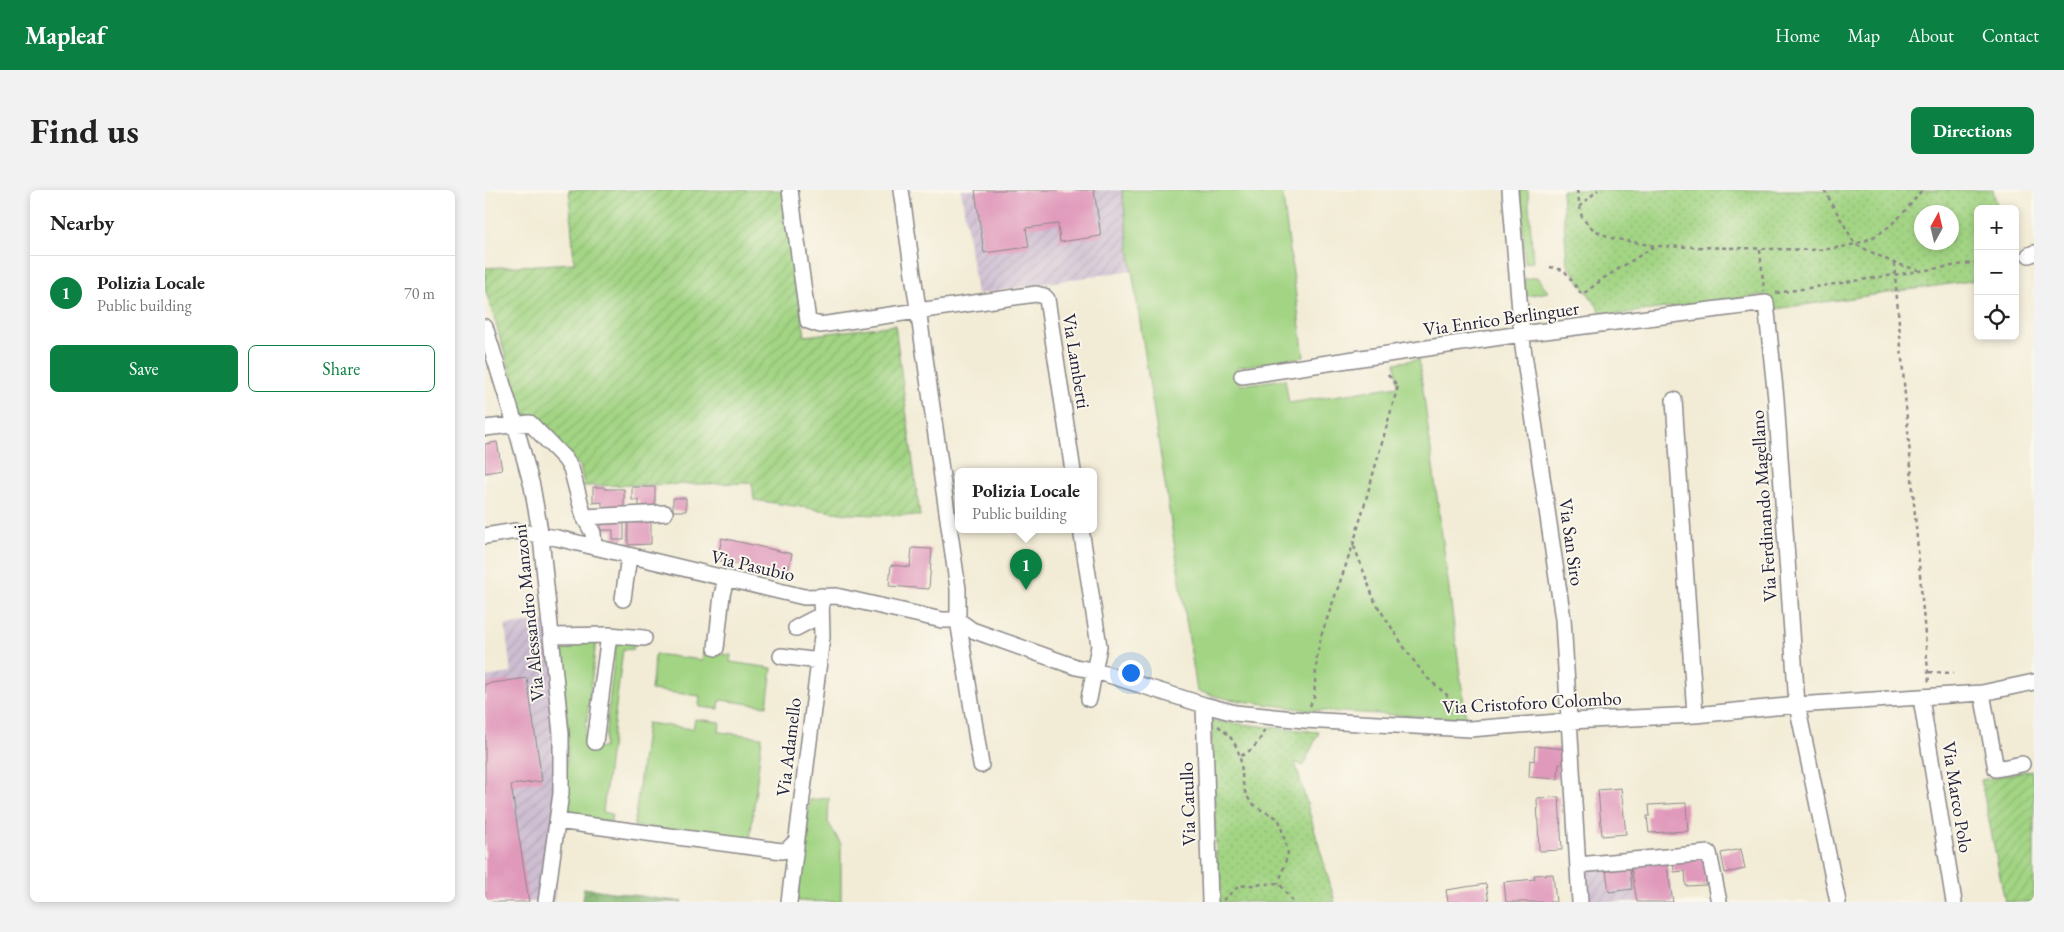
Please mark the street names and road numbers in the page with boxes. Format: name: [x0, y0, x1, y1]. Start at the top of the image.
street label: Via Enrico Berlinguer: [1422, 295, 1581, 342]
street label: Via Lamberti: [1057, 312, 1096, 411]
street label: Via Ferdinando Magellano: [1744, 409, 1783, 603]
street label: Via San Siro: [1553, 497, 1590, 587]
street label: Via Alessandro Manzoni: [507, 523, 550, 703]
street label: Via Pasubio: [708, 544, 797, 587]
street label: Via Cristoforo Colombo: [1442, 685, 1622, 720]
street label: Via Adamello: [770, 696, 807, 798]
street label: Via Marco Polo: [1936, 740, 1979, 854]
street label: Via Catullo: [1174, 762, 1201, 846]

